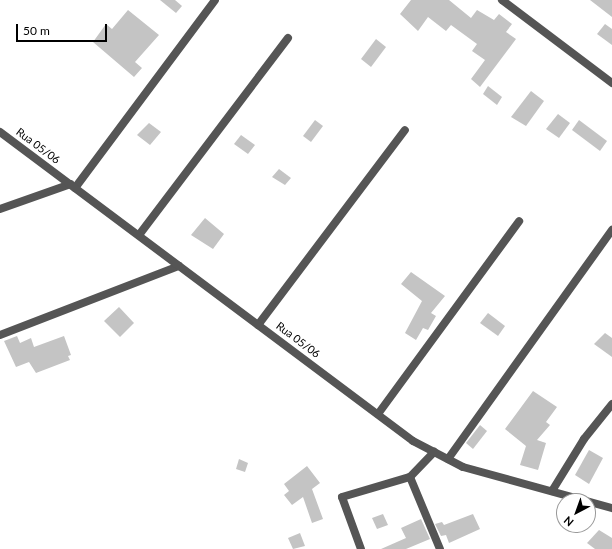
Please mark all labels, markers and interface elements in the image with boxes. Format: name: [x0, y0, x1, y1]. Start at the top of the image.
scale bar: [18, 16, 109, 42]
text: 50 m: [23, 23, 50, 38]
street label: Rua 05/06: [13, 125, 63, 167]
street label: Rua 05/06: [273, 319, 323, 361]
north arrow: [556, 493, 596, 533]
text: N: [561, 514, 576, 529]

